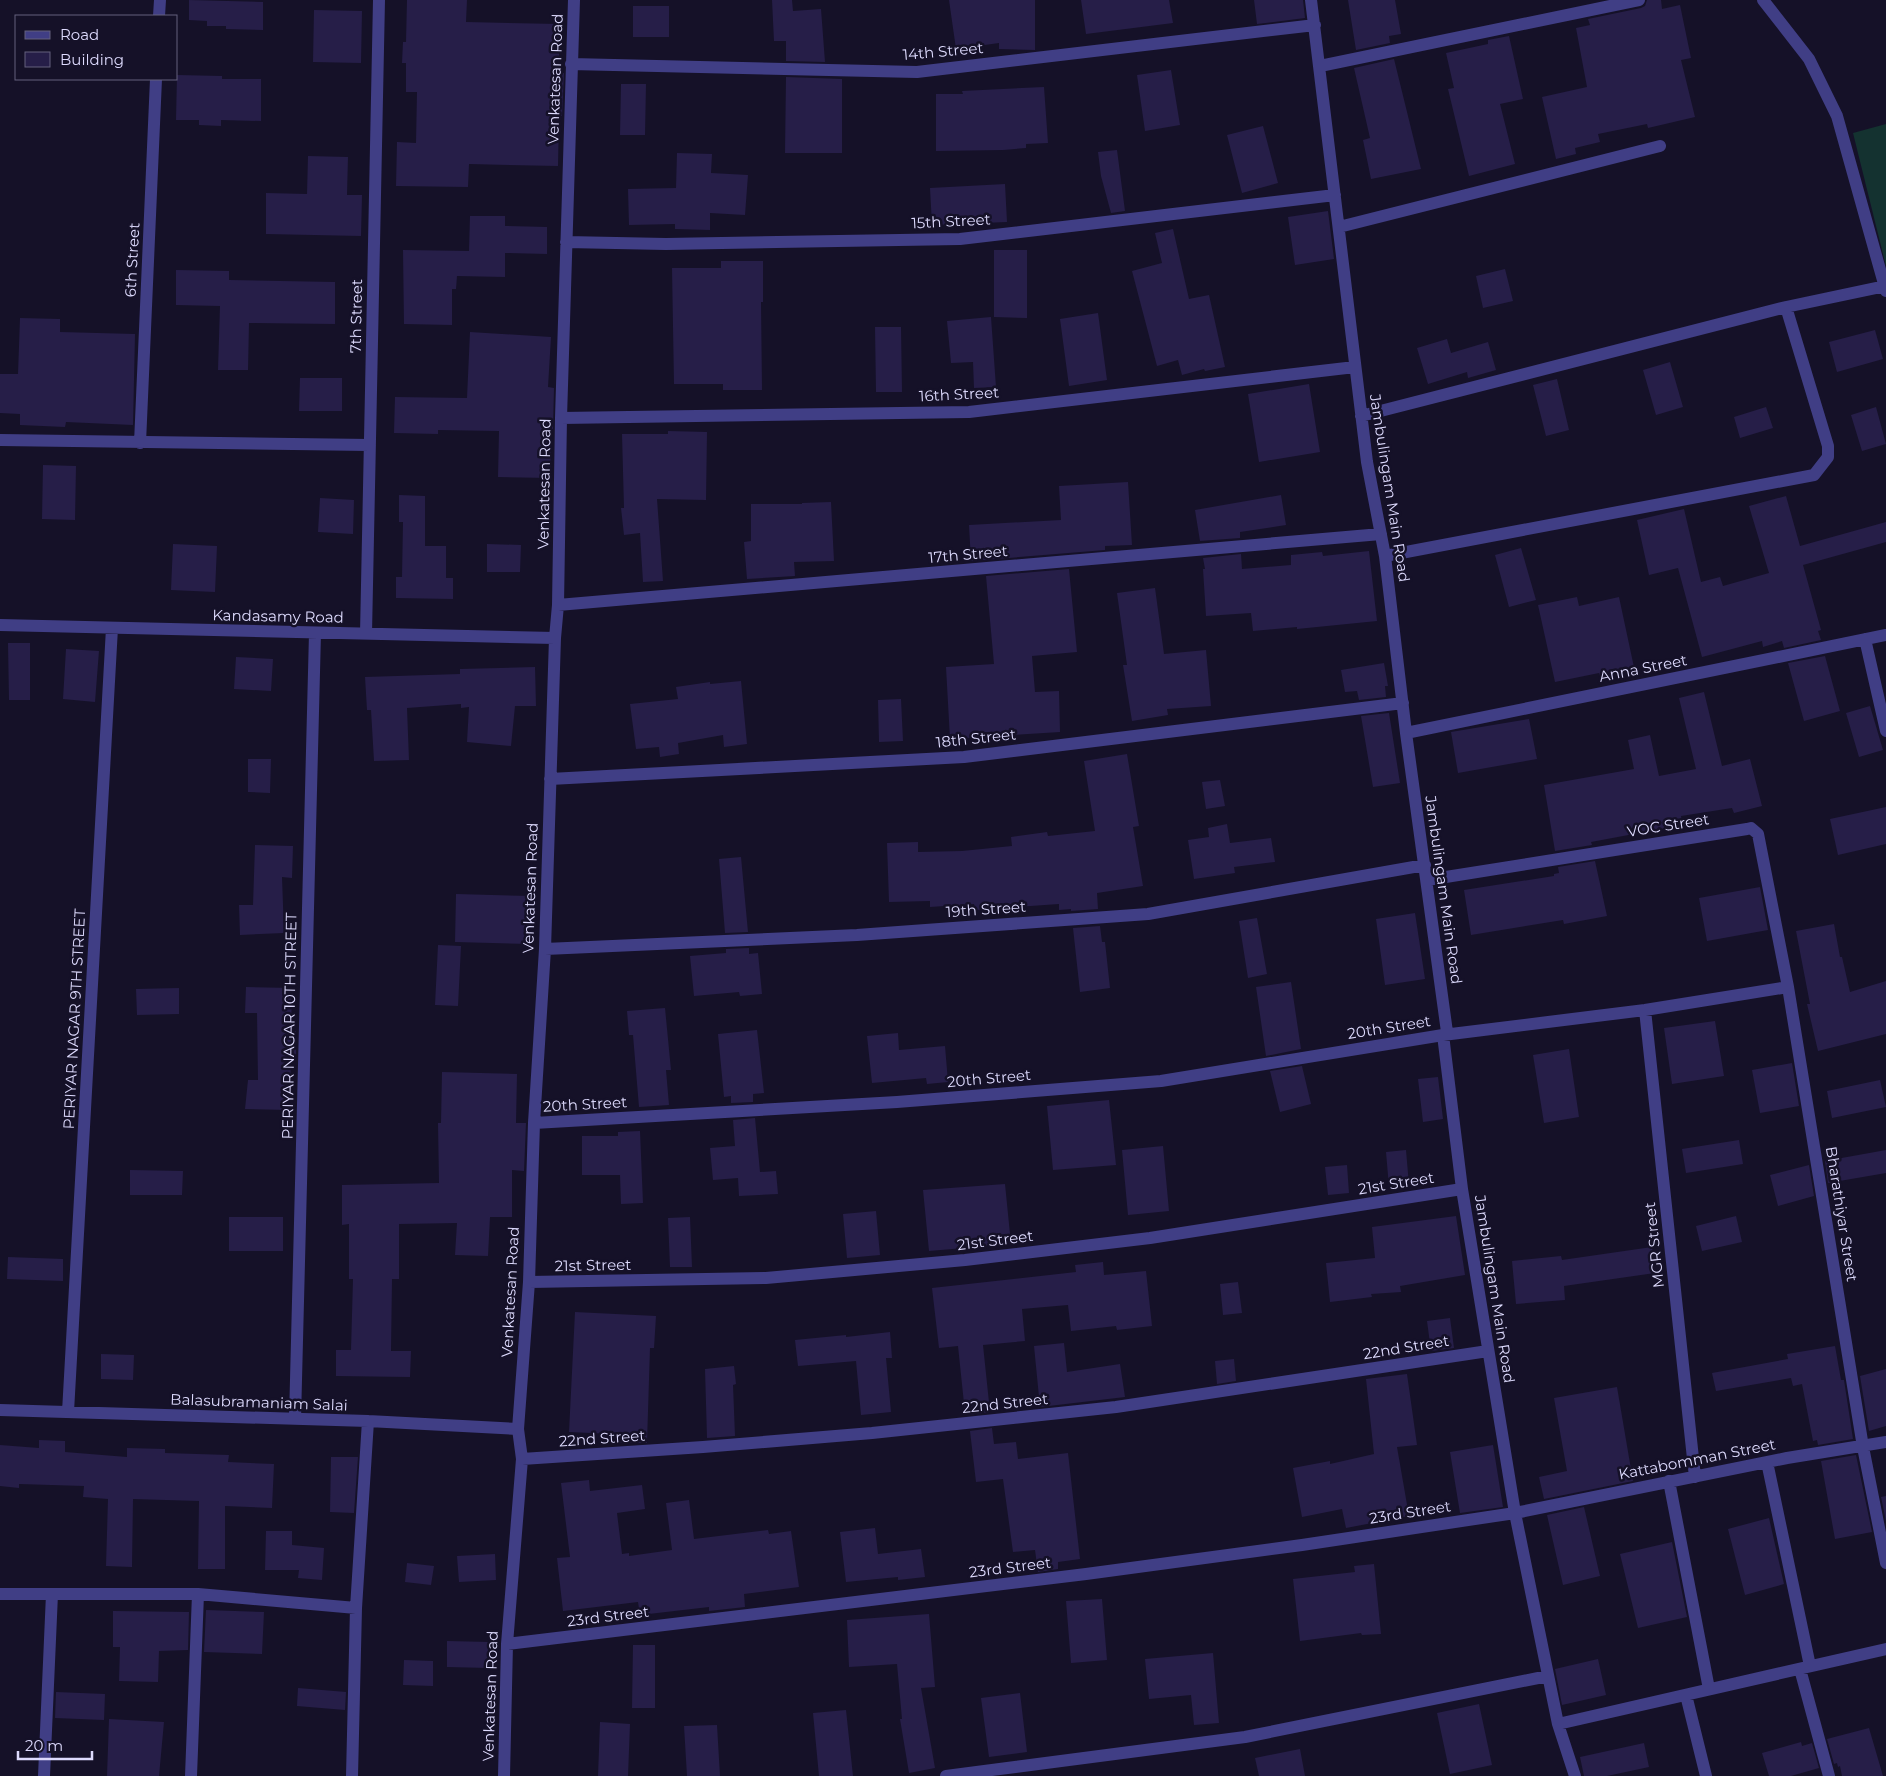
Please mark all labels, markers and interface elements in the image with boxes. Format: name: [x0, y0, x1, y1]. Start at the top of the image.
street label: Venkatesan Road: [543, 13, 567, 145]
legend: [15, 15, 178, 80]
text: Road: [60, 25, 99, 44]
street label: 14th Street: [902, 38, 984, 64]
text: Building: [60, 50, 124, 69]
street label: 15th Street: [911, 209, 991, 233]
street label: 6th Street: [121, 222, 143, 298]
street label: 7th Street: [346, 279, 366, 353]
street label: 16th Street: [919, 382, 999, 406]
street label: Jambulingam Main Road: [1366, 392, 1414, 583]
street label: Venkatesan Road: [533, 418, 555, 550]
street label: 17th Street: [928, 541, 1008, 567]
street label: Kandasamy Road: [212, 605, 344, 627]
street label: Anna Street: [1597, 650, 1689, 686]
street label: 18th Street: [935, 724, 1017, 752]
street label: Jambulingam Main Road: [1421, 794, 1467, 986]
street label: VOC Street: [1626, 809, 1710, 841]
street label: Venkatesan Road: [518, 822, 542, 954]
street label: 19th Street: [945, 897, 1027, 921]
street label: PERIYAR NAGAR 9TH STREET: [59, 908, 89, 1130]
street label: PERIYAR NAGAR 10TH STREET: [278, 912, 300, 1140]
street label: 20th Street: [1346, 1011, 1432, 1043]
street label: 20th Street: [946, 1065, 1032, 1091]
street label: 20th Street: [543, 1092, 627, 1116]
street label: Bharathiyar Street: [1822, 1145, 1862, 1283]
street label: 21st Street: [1357, 1168, 1435, 1198]
street label: Jambulingam Main Road: [1471, 1193, 1519, 1384]
street label: MGR Street: [1640, 1201, 1668, 1289]
street label: Venkatesan Road: [497, 1226, 523, 1358]
street label: 21st Street: [956, 1226, 1034, 1254]
street label: 21st Street: [555, 1255, 631, 1275]
street label: 22nd Street: [1362, 1331, 1450, 1363]
street label: Balasubramaniam Salai: [170, 1389, 348, 1415]
street label: 22nd Street: [961, 1389, 1049, 1417]
street label: 22nd Street: [558, 1426, 646, 1450]
street label: Kattabomman Street: [1617, 1434, 1777, 1484]
street label: 23rd Street: [1368, 1496, 1452, 1528]
street label: 23rd Street: [968, 1553, 1052, 1581]
street label: 23rd Street: [566, 1602, 650, 1630]
street label: Venkatesan Road: [478, 1630, 502, 1762]
scale bar: [18, 1728, 91, 1760]
text: 20 m: [25, 1736, 63, 1755]

